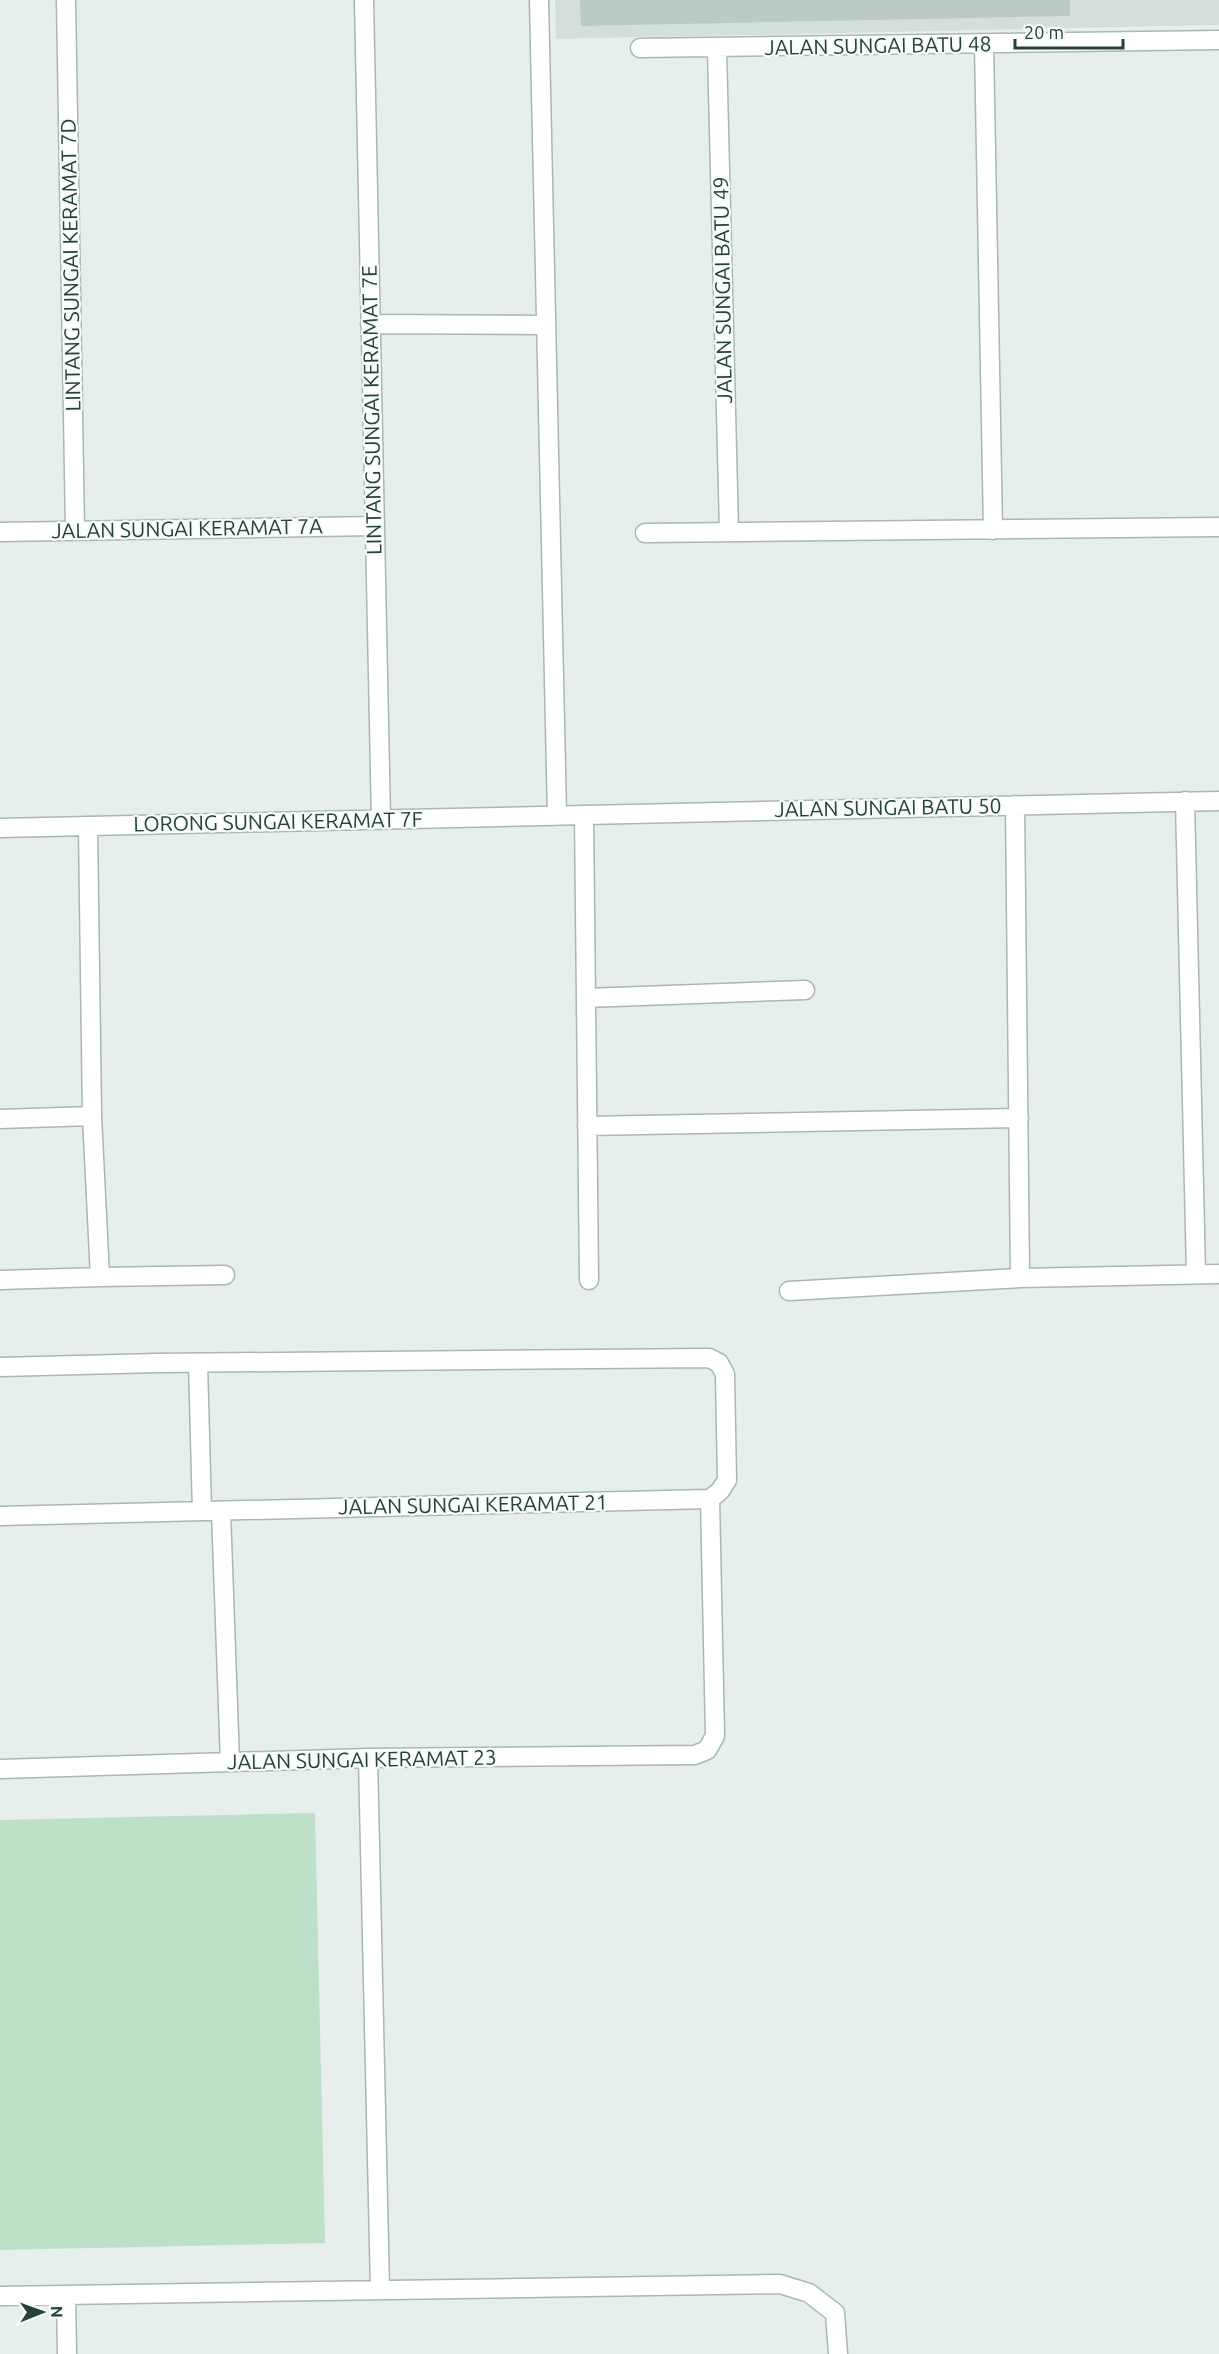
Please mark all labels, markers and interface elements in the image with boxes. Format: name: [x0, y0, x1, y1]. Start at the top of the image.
scale bar: [1015, 12, 1123, 50]
text: 20 m: [1024, 22, 1064, 42]
street label: JALAN SUNGAI BATU 48: [764, 31, 992, 59]
street label: LINTANG SUNGAI KERAMAT 7D: [55, 118, 85, 412]
street label: JALAN SUNGAI BATU 49: [708, 176, 736, 404]
street label: LINTANG SUNGAI KERAMAT 7E: [356, 265, 386, 555]
street label: JALAN SUNGAI KERAMAT 7A: [51, 514, 323, 542]
street label: JALAN SUNGAI BATU 50: [774, 793, 1002, 821]
street label: LORONG SUNGAI KERAMAT 7F: [133, 806, 423, 836]
street label: JALAN SUNGAI KERAMAT 21: [338, 1490, 608, 1518]
street label: JALAN SUNGAI KERAMAT 23: [227, 1745, 497, 1773]
north arrow: [12, 2282, 72, 2342]
text: N: [48, 2306, 66, 2318]

